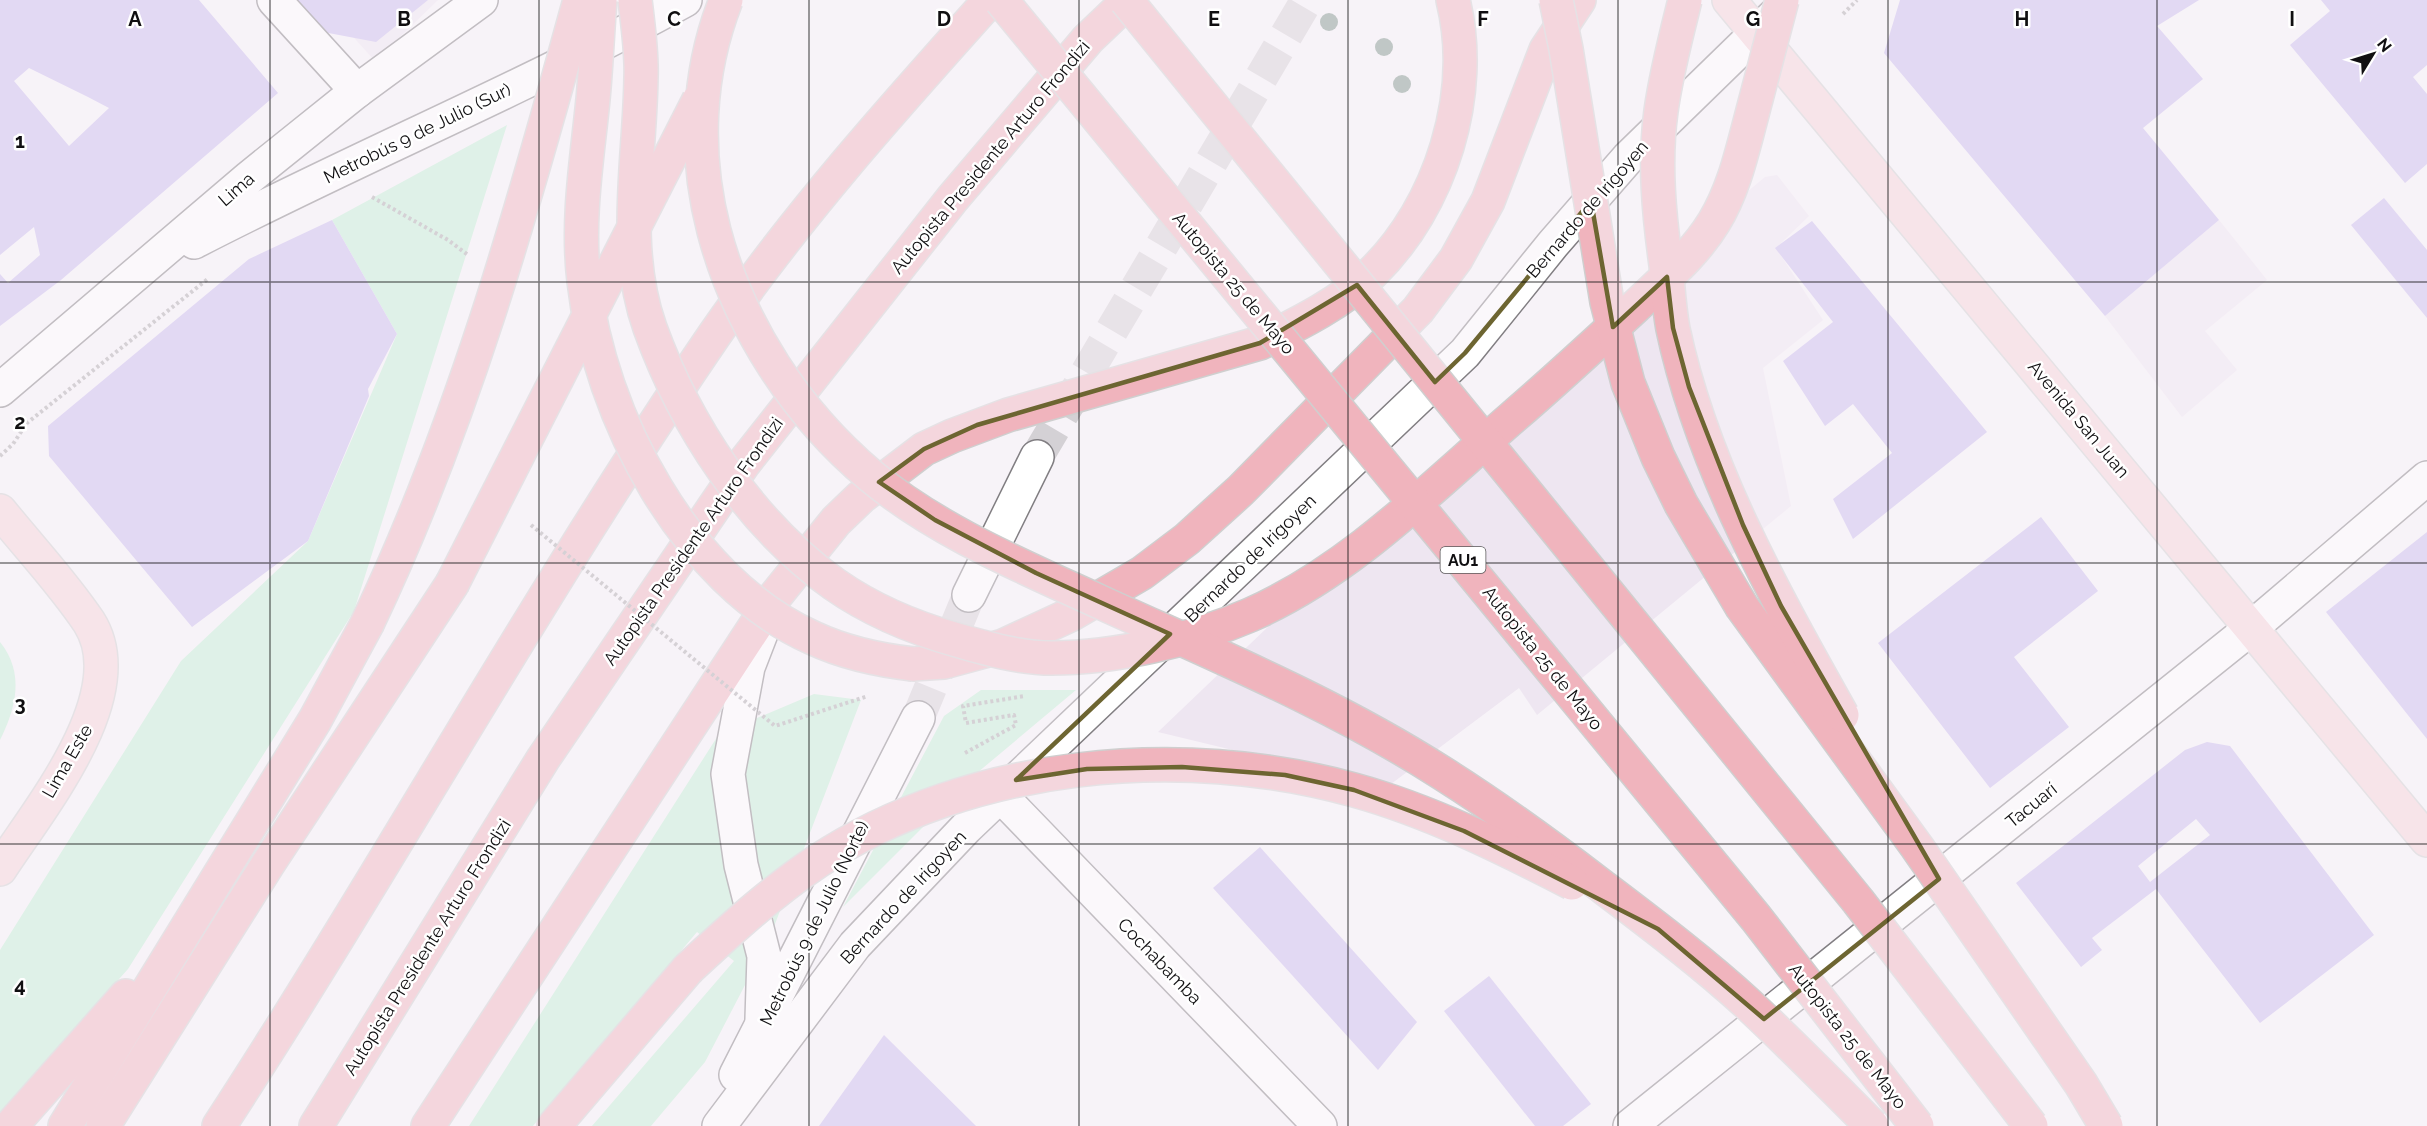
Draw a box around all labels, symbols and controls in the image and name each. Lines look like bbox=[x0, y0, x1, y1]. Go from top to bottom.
text: A bbox=[128, 7, 142, 31]
text: B bbox=[397, 7, 411, 31]
text: C bbox=[667, 7, 681, 31]
text: D bbox=[937, 7, 951, 31]
text: E bbox=[1208, 7, 1220, 31]
text: F bbox=[1477, 7, 1489, 31]
text: G bbox=[1746, 7, 1760, 31]
text: H bbox=[2015, 7, 2029, 31]
text: I bbox=[2289, 7, 2295, 31]
north arrow bbox=[2343, 24, 2403, 84]
text: N bbox=[2373, 34, 2396, 56]
street label: Autopista Presidente Arturo Frondizi bbox=[886, 36, 1094, 278]
street label: Metrobús 9 de Julio (Sur) bbox=[320, 78, 514, 188]
text: 1 bbox=[15, 129, 25, 153]
street label: Bernardo de Irigoyen bbox=[1522, 136, 1652, 282]
street label: Lima bbox=[214, 168, 258, 210]
street label: Autopista 25 de Mayo bbox=[1168, 208, 1300, 358]
street label: Avenida San Juan bbox=[2024, 356, 2134, 482]
text: 2 bbox=[14, 410, 26, 434]
street label: Autopista Presidente Arturo Frondizi bbox=[599, 413, 787, 669]
street label: Bernardo de Irigoyen bbox=[1180, 490, 1320, 626]
road number: AU1 bbox=[1440, 547, 1486, 573]
street label: Autopista 25 de Mayo bbox=[1479, 582, 1608, 734]
text: 3 bbox=[14, 692, 26, 716]
street label: Lima Este bbox=[38, 720, 97, 802]
street label: Tacuarí bbox=[2001, 778, 2061, 832]
street label: Autopista Presidente Arturo Frondizi bbox=[339, 815, 515, 1079]
street label: Metrobús 9 de Julio (Norte) bbox=[755, 817, 873, 1029]
street label: Bernardo de Irigoyen bbox=[836, 826, 970, 968]
street label: Cochabamba bbox=[1114, 914, 1206, 1008]
street label: Autopista 25 de Mayo bbox=[1785, 959, 1912, 1113]
text: 4 bbox=[14, 973, 26, 997]

